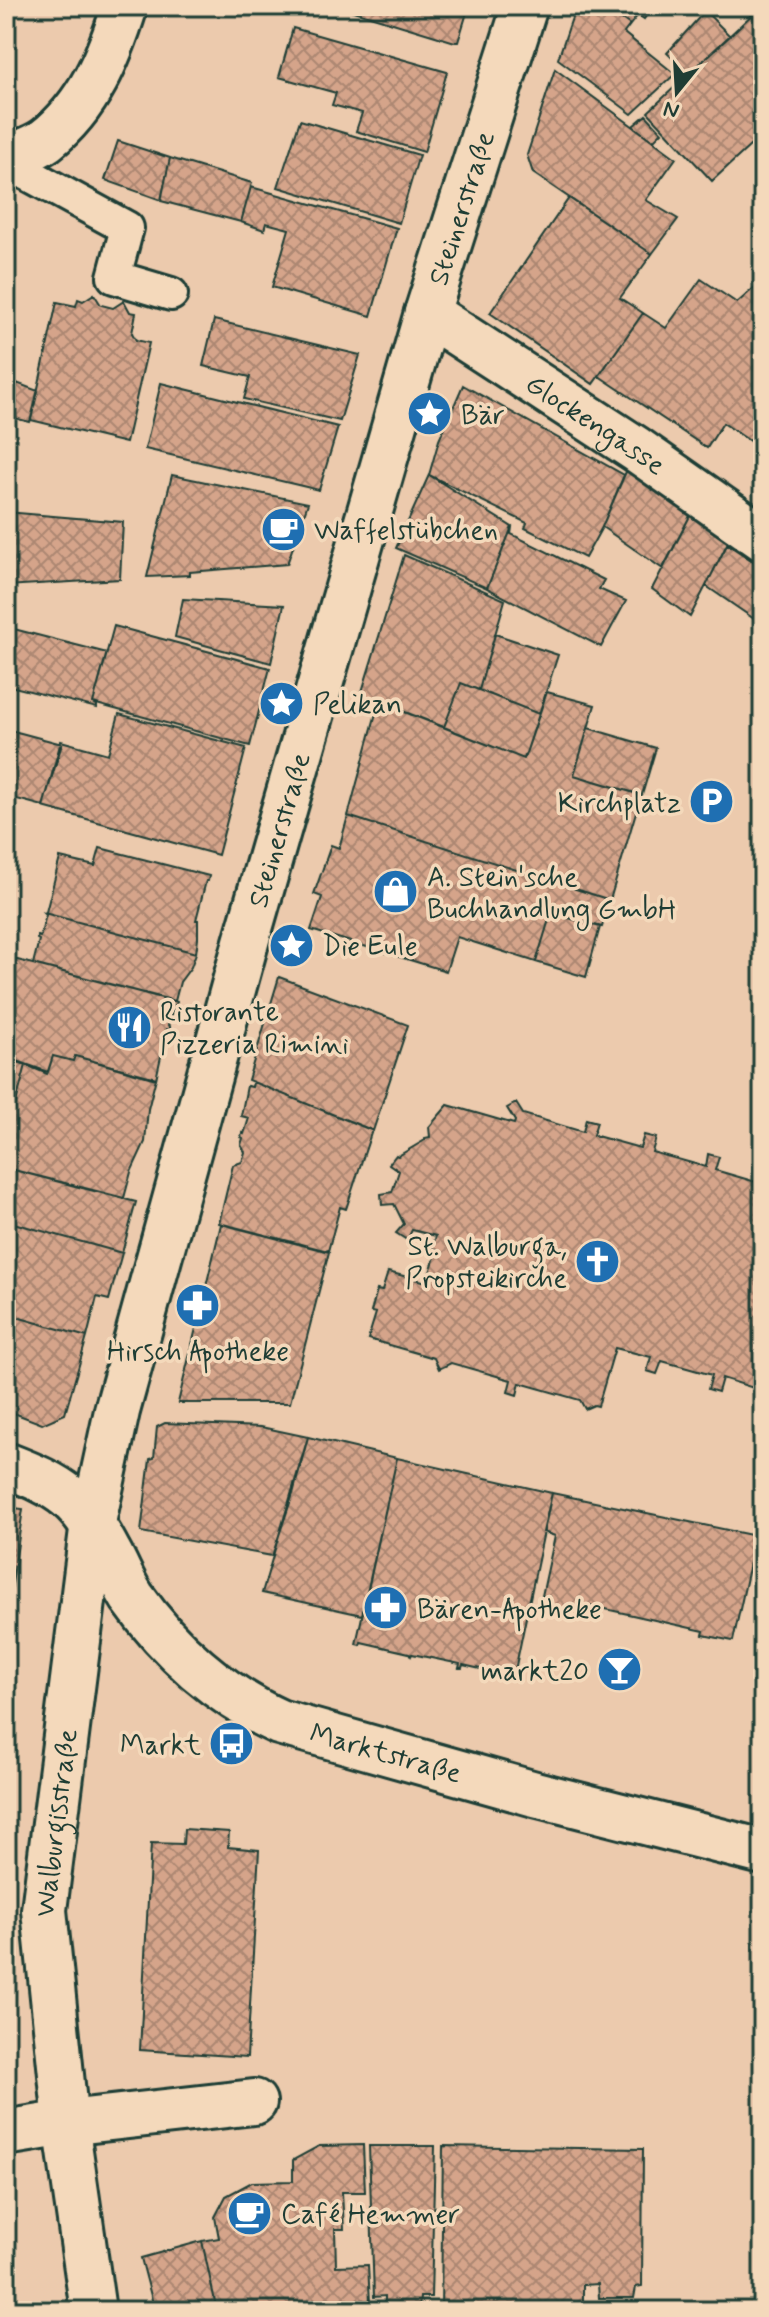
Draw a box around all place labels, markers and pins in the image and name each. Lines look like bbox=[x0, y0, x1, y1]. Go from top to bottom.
place icon: Bär bbox=[406, 390, 454, 438]
place label: Bär bbox=[461, 398, 505, 435]
cafe icon: Waffelstübchen bbox=[259, 505, 307, 553]
place label: Waffelstübchen bbox=[314, 513, 498, 550]
place icon: Pelikan bbox=[258, 679, 306, 727]
place label: Pelikan bbox=[313, 687, 402, 724]
parking icon: Kirchplatz bbox=[688, 778, 736, 826]
place label: Kirchplatz bbox=[558, 786, 681, 823]
place label: A. Stein'sche Buchhandlung GmbH bbox=[427, 860, 676, 931]
shop icon: A. Stein'sche Buchhandlung GmbH bbox=[372, 868, 420, 916]
place icon: Die Eule bbox=[267, 921, 315, 969]
place label: Die Eule bbox=[322, 929, 418, 966]
place label: Ristorante Pizzeria Rimini bbox=[160, 995, 348, 1064]
restaurant icon: Ristorante Pizzeria Rimini bbox=[105, 1003, 153, 1051]
place label: St. Walburga, Propsteikirche bbox=[405, 1229, 567, 1298]
church icon: St. Walburga, Propsteikirche bbox=[574, 1237, 622, 1285]
pharmacy icon: Hirsch Apotheke bbox=[174, 1281, 222, 1329]
place label: Hirsch Apotheke bbox=[107, 1334, 289, 1374]
pharmacy icon: Bären-Apotheke bbox=[362, 1584, 410, 1632]
place label: Bären-Apotheke bbox=[417, 1592, 602, 1632]
bar icon: markt20 bbox=[596, 1646, 644, 1694]
place label: markt20 bbox=[481, 1654, 589, 1691]
bus stop icon: Markt bbox=[208, 1720, 256, 1768]
place label: Markt bbox=[120, 1728, 202, 1765]
cafe icon: Café Hemmer bbox=[226, 2189, 274, 2237]
place label: Café Hemmer bbox=[281, 2197, 460, 2234]

